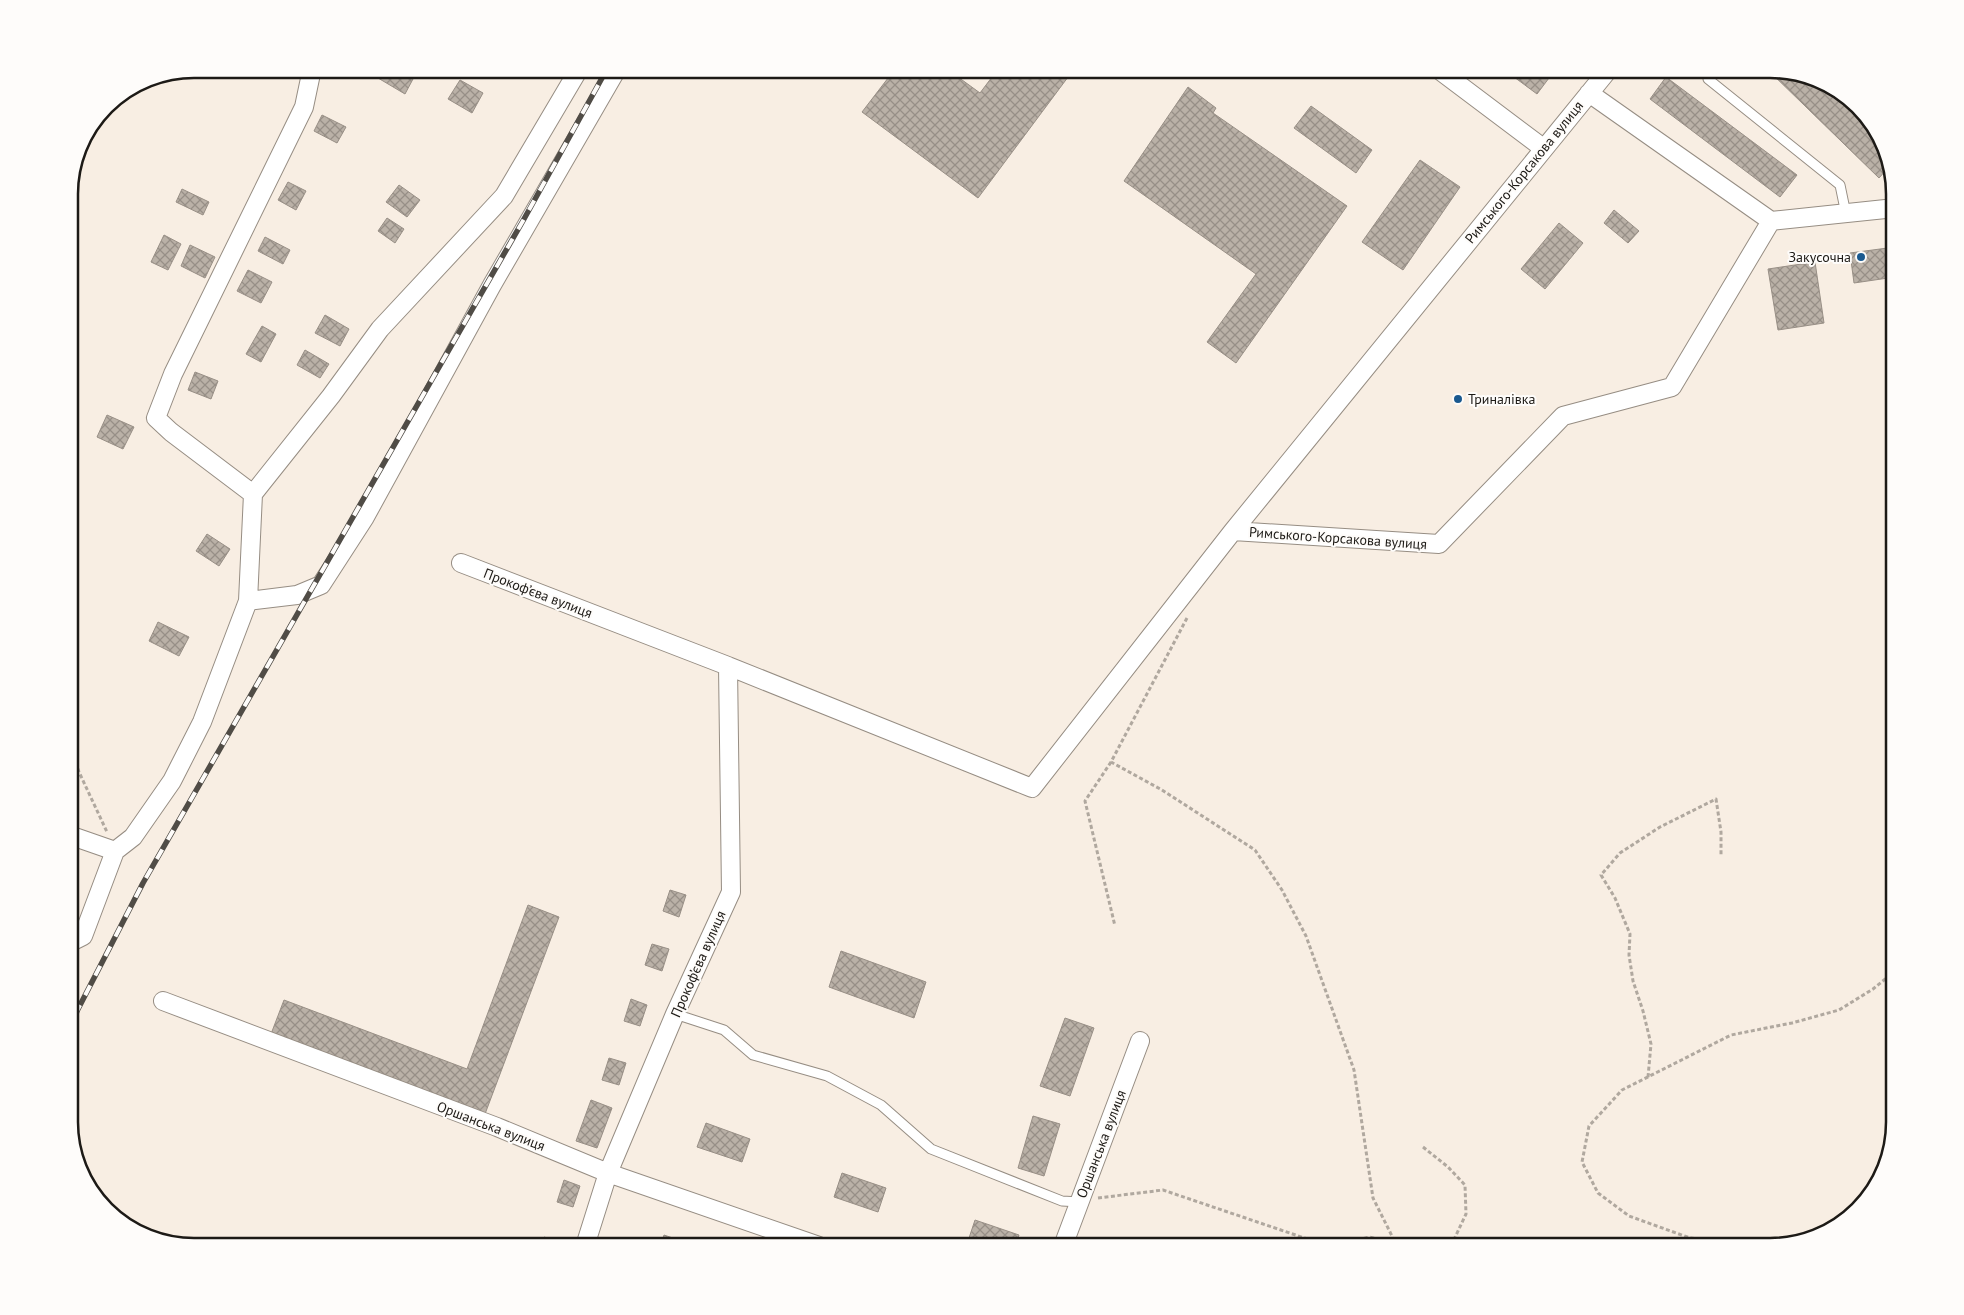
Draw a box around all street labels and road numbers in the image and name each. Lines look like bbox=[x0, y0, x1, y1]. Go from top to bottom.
street label: Римського-Корсакова вулиця bbox=[1461, 97, 1587, 247]
street label: Римського-Корсакова вулиця bbox=[1248, 523, 1428, 553]
street label: Прокоф’єва вулиця bbox=[481, 564, 595, 622]
street label: Прокоф’єва вулиця bbox=[666, 908, 730, 1020]
street label: Оршанська вулиця bbox=[1072, 1087, 1130, 1201]
street label: Оршанська вулиця bbox=[434, 1097, 548, 1155]

